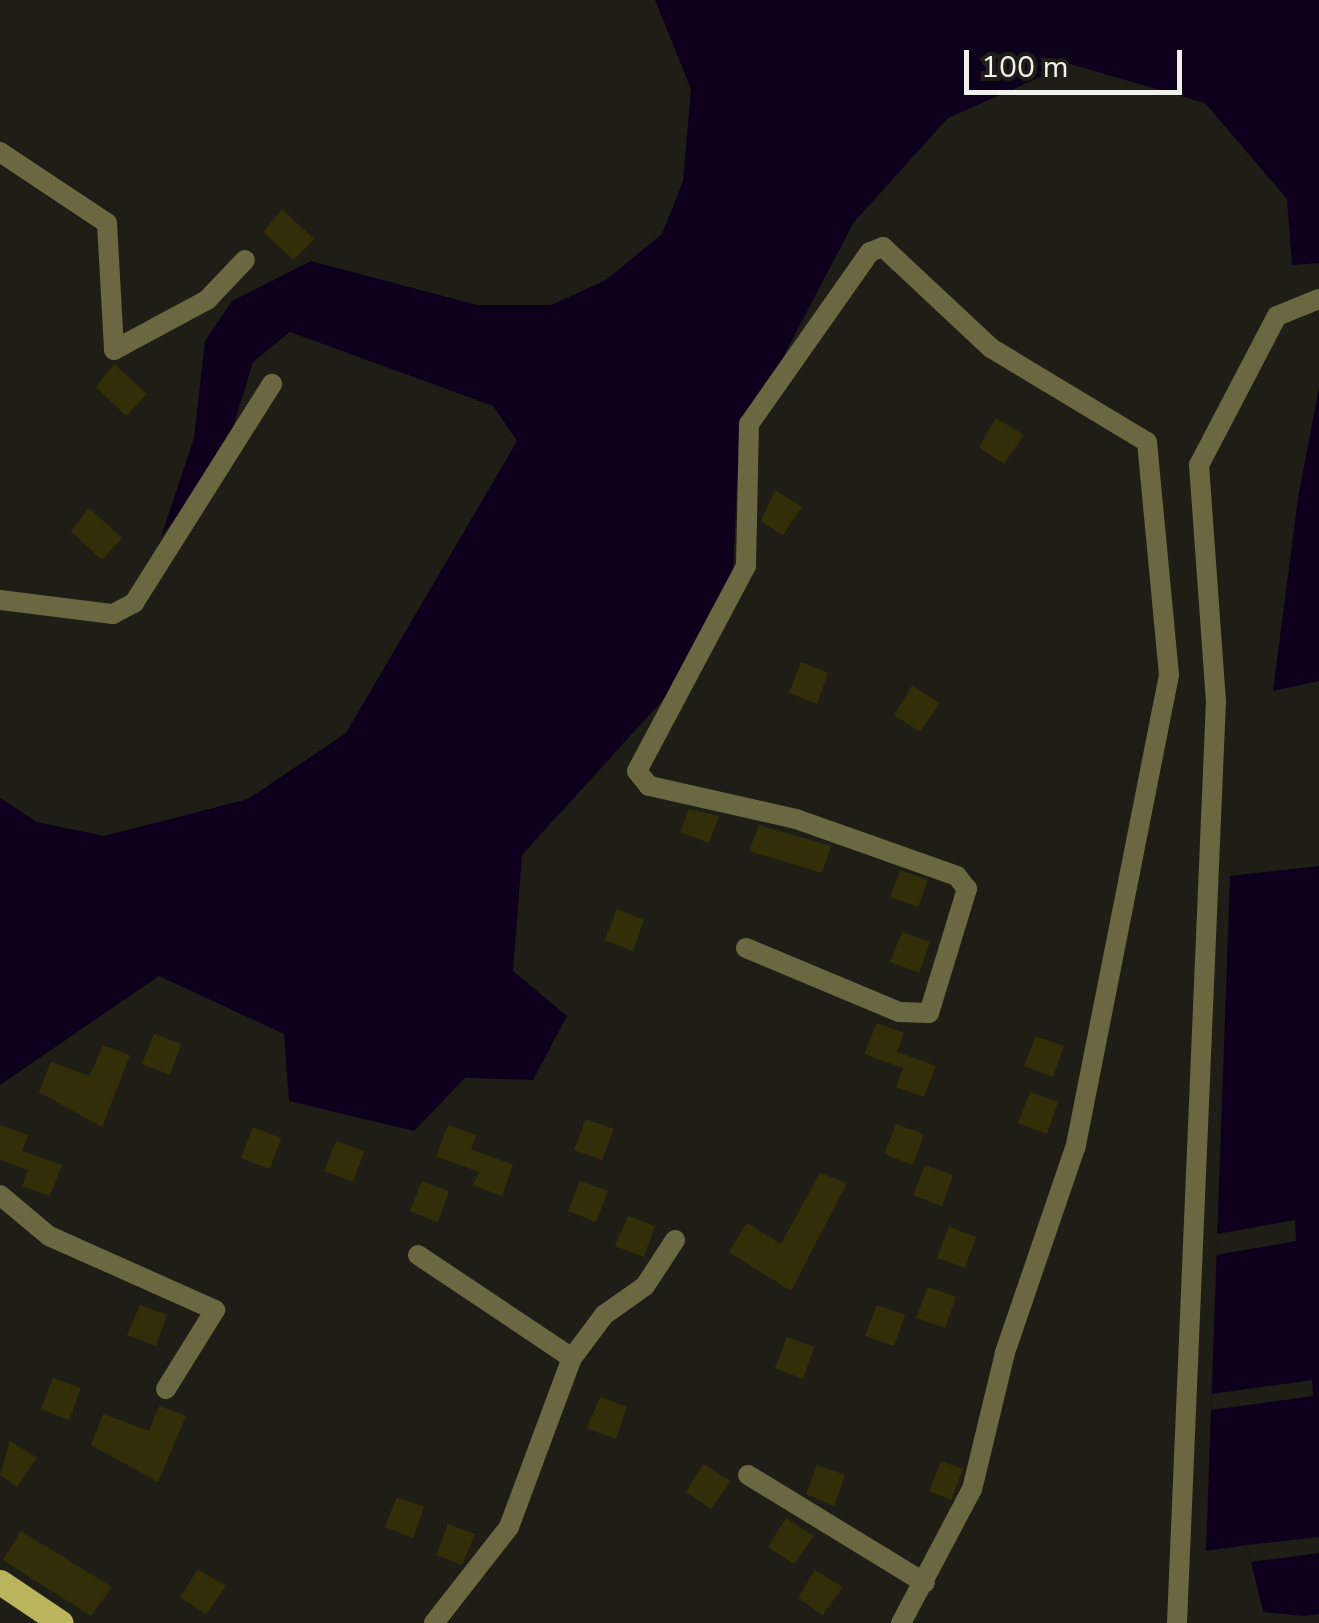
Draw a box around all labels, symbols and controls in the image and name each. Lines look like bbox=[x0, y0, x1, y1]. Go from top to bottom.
scale bar bbox=[969, 30, 1186, 92]
text: 100 m bbox=[981, 47, 1068, 88]

